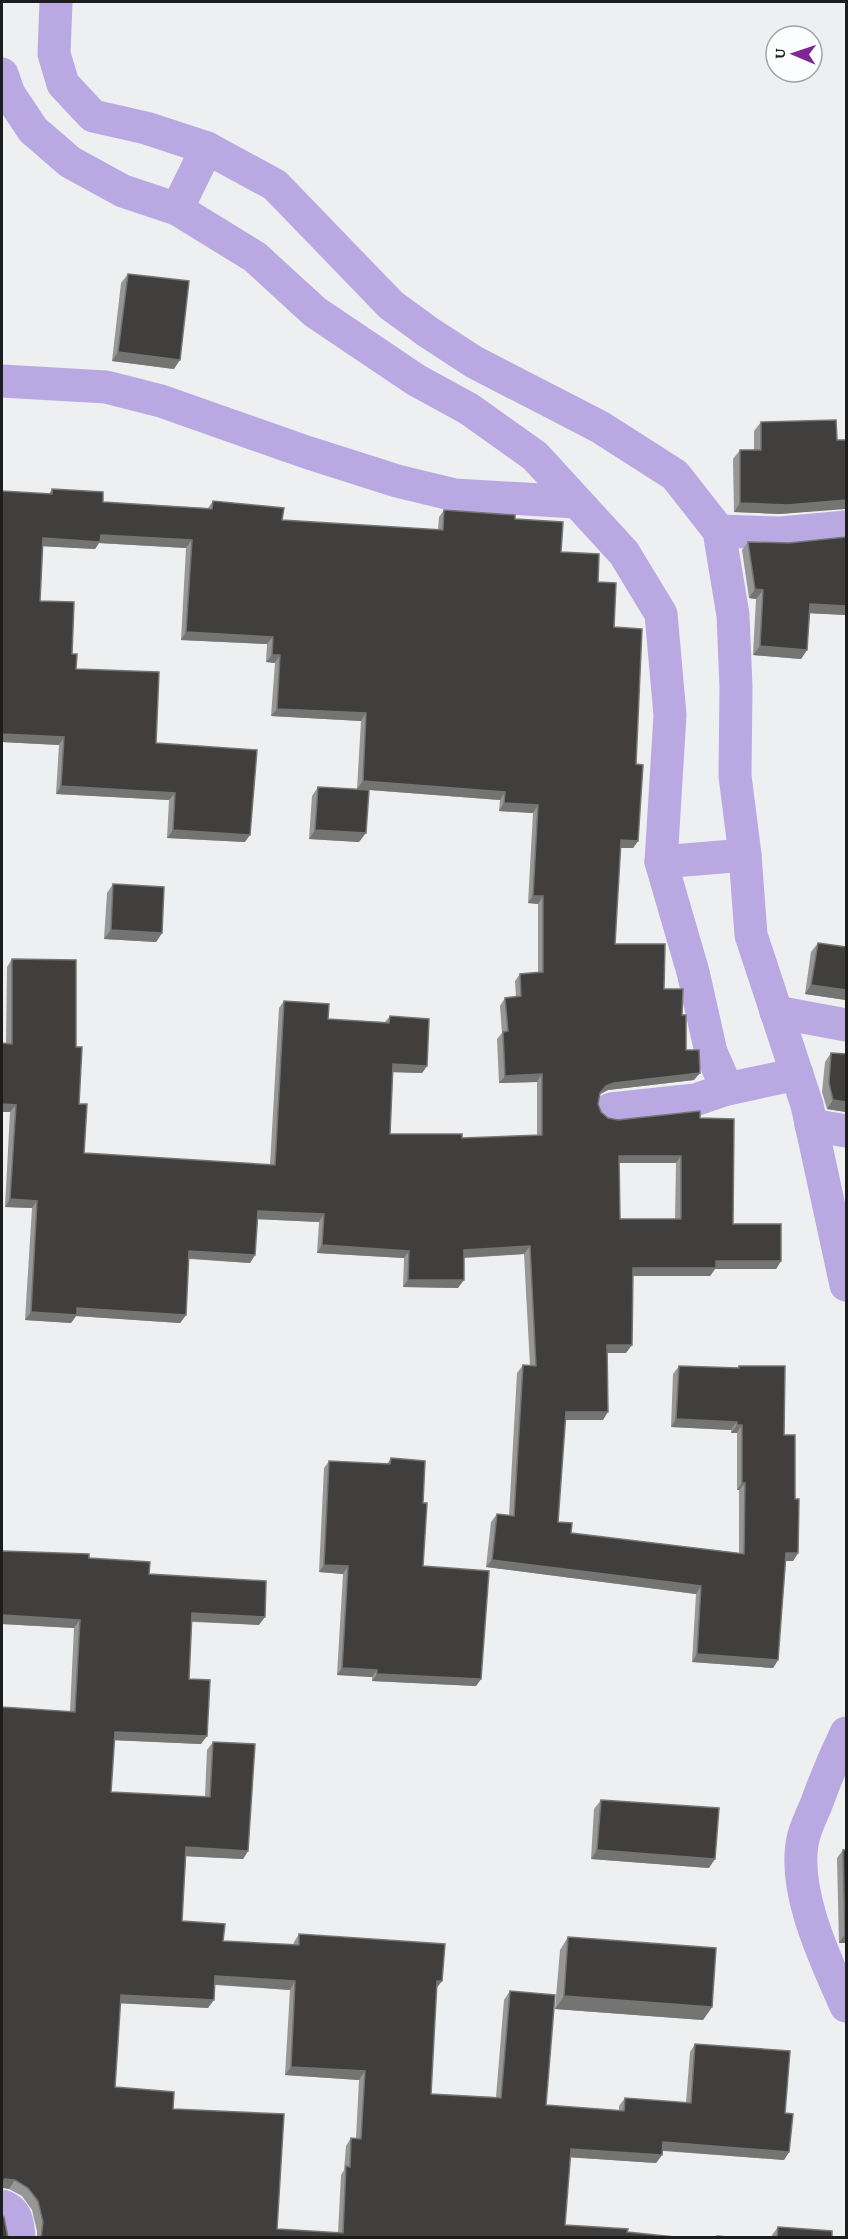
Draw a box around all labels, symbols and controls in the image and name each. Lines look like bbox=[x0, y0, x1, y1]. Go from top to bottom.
north arrow bbox=[764, 24, 824, 84]
text: U bbox=[771, 48, 788, 59]

